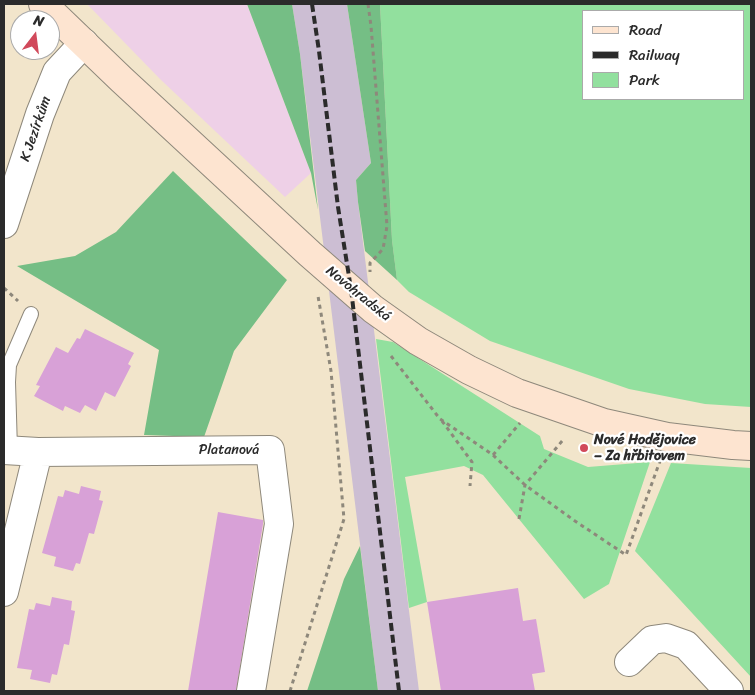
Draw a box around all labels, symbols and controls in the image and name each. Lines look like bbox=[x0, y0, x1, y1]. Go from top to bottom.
text: N bbox=[31, 8, 47, 34]
north arrow bbox=[10, 10, 60, 60]
legend bbox=[582, 10, 745, 100]
text: Road bbox=[629, 17, 661, 43]
text: Railway bbox=[629, 42, 680, 68]
text: Park bbox=[629, 67, 660, 93]
street label: K Jezírkům bbox=[17, 94, 55, 164]
street label: Novohradská bbox=[322, 263, 394, 325]
place label: Nové Hodějovice – Za hřbitovem bbox=[594, 432, 696, 464]
street label: Platanová bbox=[199, 442, 259, 458]
marker: Nové Hodějovice – Za hřbitovem bbox=[578, 442, 590, 454]

